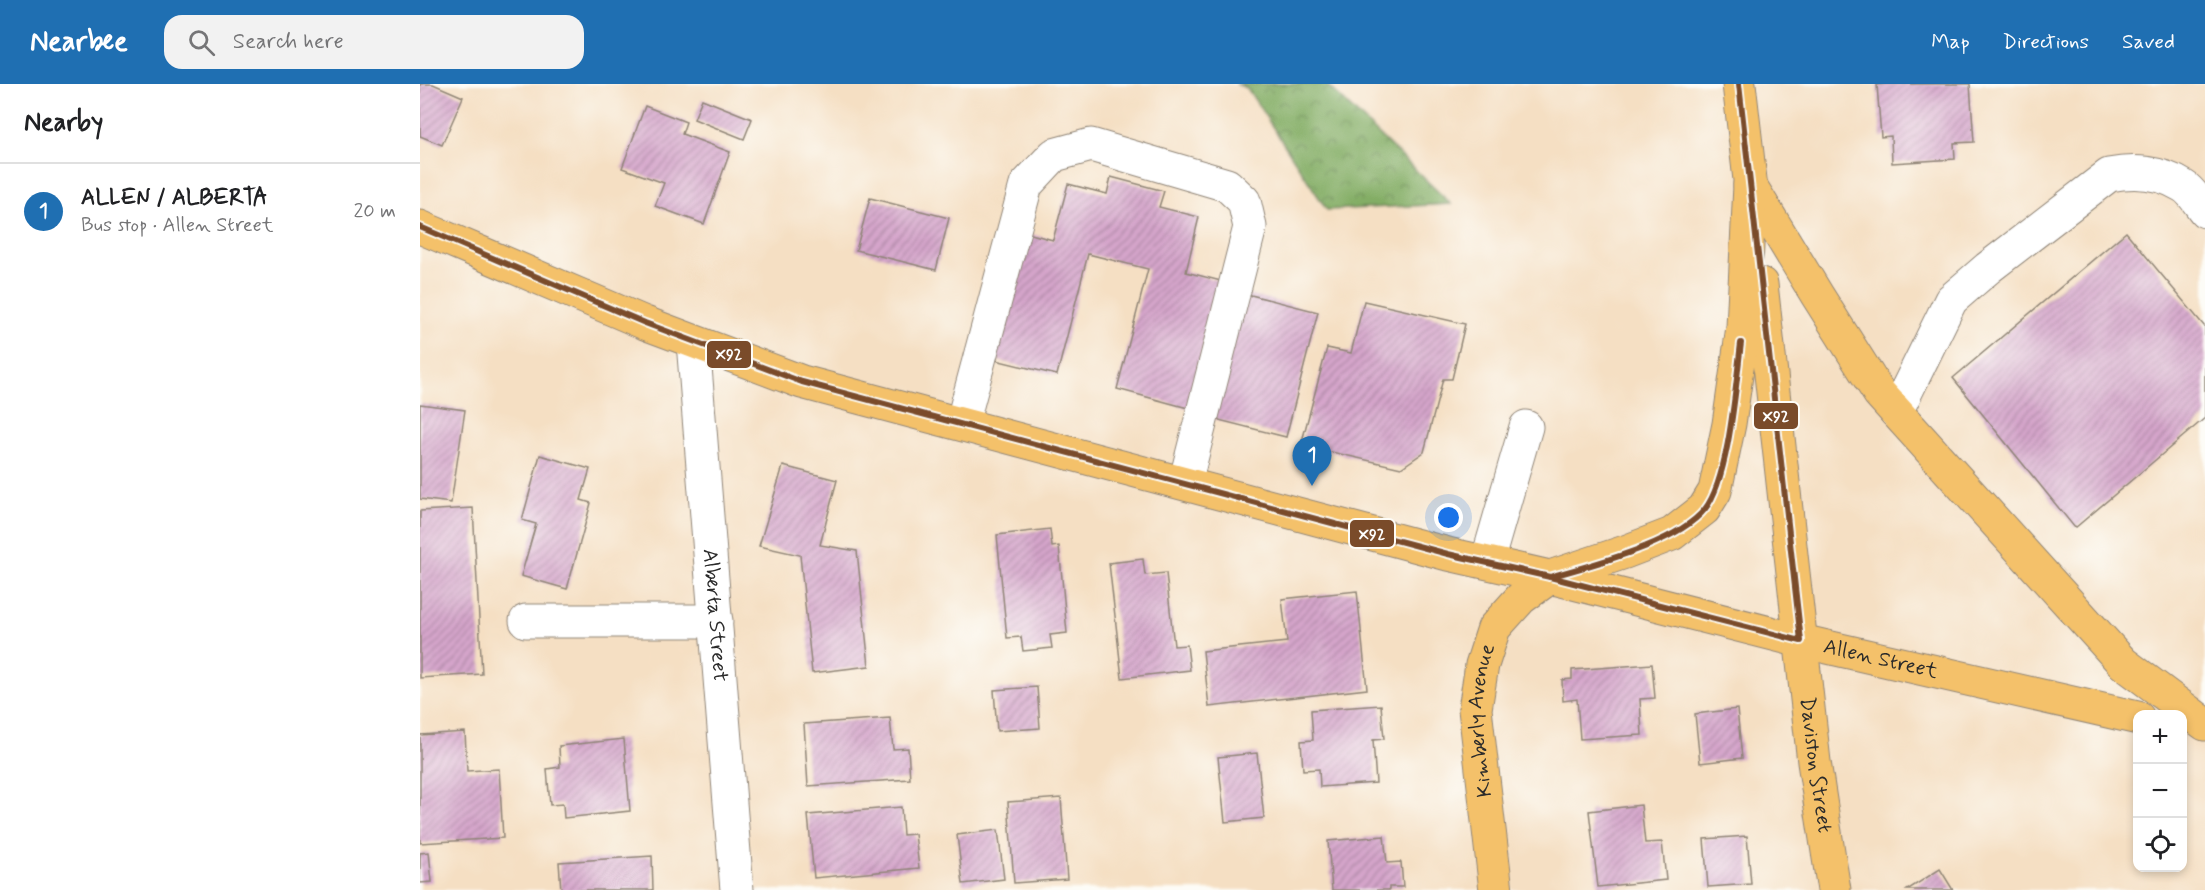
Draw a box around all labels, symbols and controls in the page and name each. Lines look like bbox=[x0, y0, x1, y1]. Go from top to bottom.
search box bbox=[164, 15, 584, 69]
text: Nearbee bbox=[30, 24, 128, 61]
icon: search bbox=[185, 26, 218, 59]
text: Search here bbox=[233, 28, 344, 56]
text: Map bbox=[1931, 28, 1970, 56]
text: Directions bbox=[2003, 28, 2089, 56]
text: Saved bbox=[2122, 28, 2175, 56]
text: Nearby bbox=[24, 106, 103, 140]
text: ALLEN / ALBERTA bbox=[81, 184, 268, 212]
text: 1 bbox=[39, 198, 48, 225]
text: 20 m bbox=[353, 198, 396, 225]
text: Bus stop · Allen Street bbox=[81, 212, 273, 239]
line badge: X92 bbox=[706, 340, 752, 369]
text: X92 bbox=[716, 345, 742, 366]
line badge: X92 bbox=[1753, 402, 1799, 430]
text: X92 bbox=[1763, 407, 1789, 428]
pin: 1 bbox=[1292, 436, 1332, 486]
your location bbox=[1434, 503, 1463, 532]
line badge: X92 bbox=[1349, 519, 1395, 548]
text: X92 bbox=[1359, 525, 1385, 546]
street label: Alberta Street bbox=[696, 548, 734, 683]
street label: Allen Street bbox=[1821, 633, 1941, 686]
street label: Kimberly Avenue bbox=[1461, 640, 1502, 799]
street label: Daviston Street bbox=[1793, 696, 1839, 835]
map controls bbox=[2133, 710, 2187, 872]
button: + bbox=[2133, 710, 2187, 764]
button: − bbox=[2133, 764, 2187, 818]
button: locate bbox=[2133, 818, 2187, 872]

